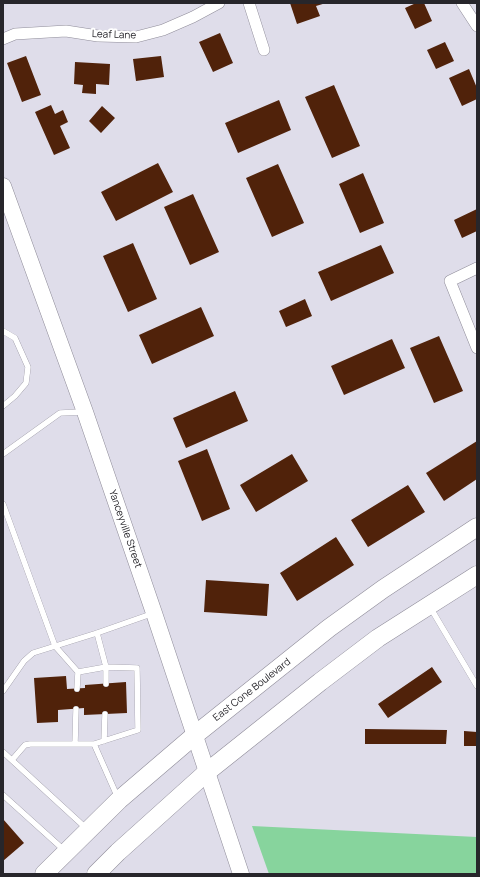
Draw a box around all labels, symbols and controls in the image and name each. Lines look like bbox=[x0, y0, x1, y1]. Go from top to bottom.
street label: Leaf Lane bbox=[92, 28, 136, 42]
street label: Yanceyville Street bbox=[106, 488, 144, 570]
street label: East Cone Boulevard bbox=[211, 656, 293, 724]

